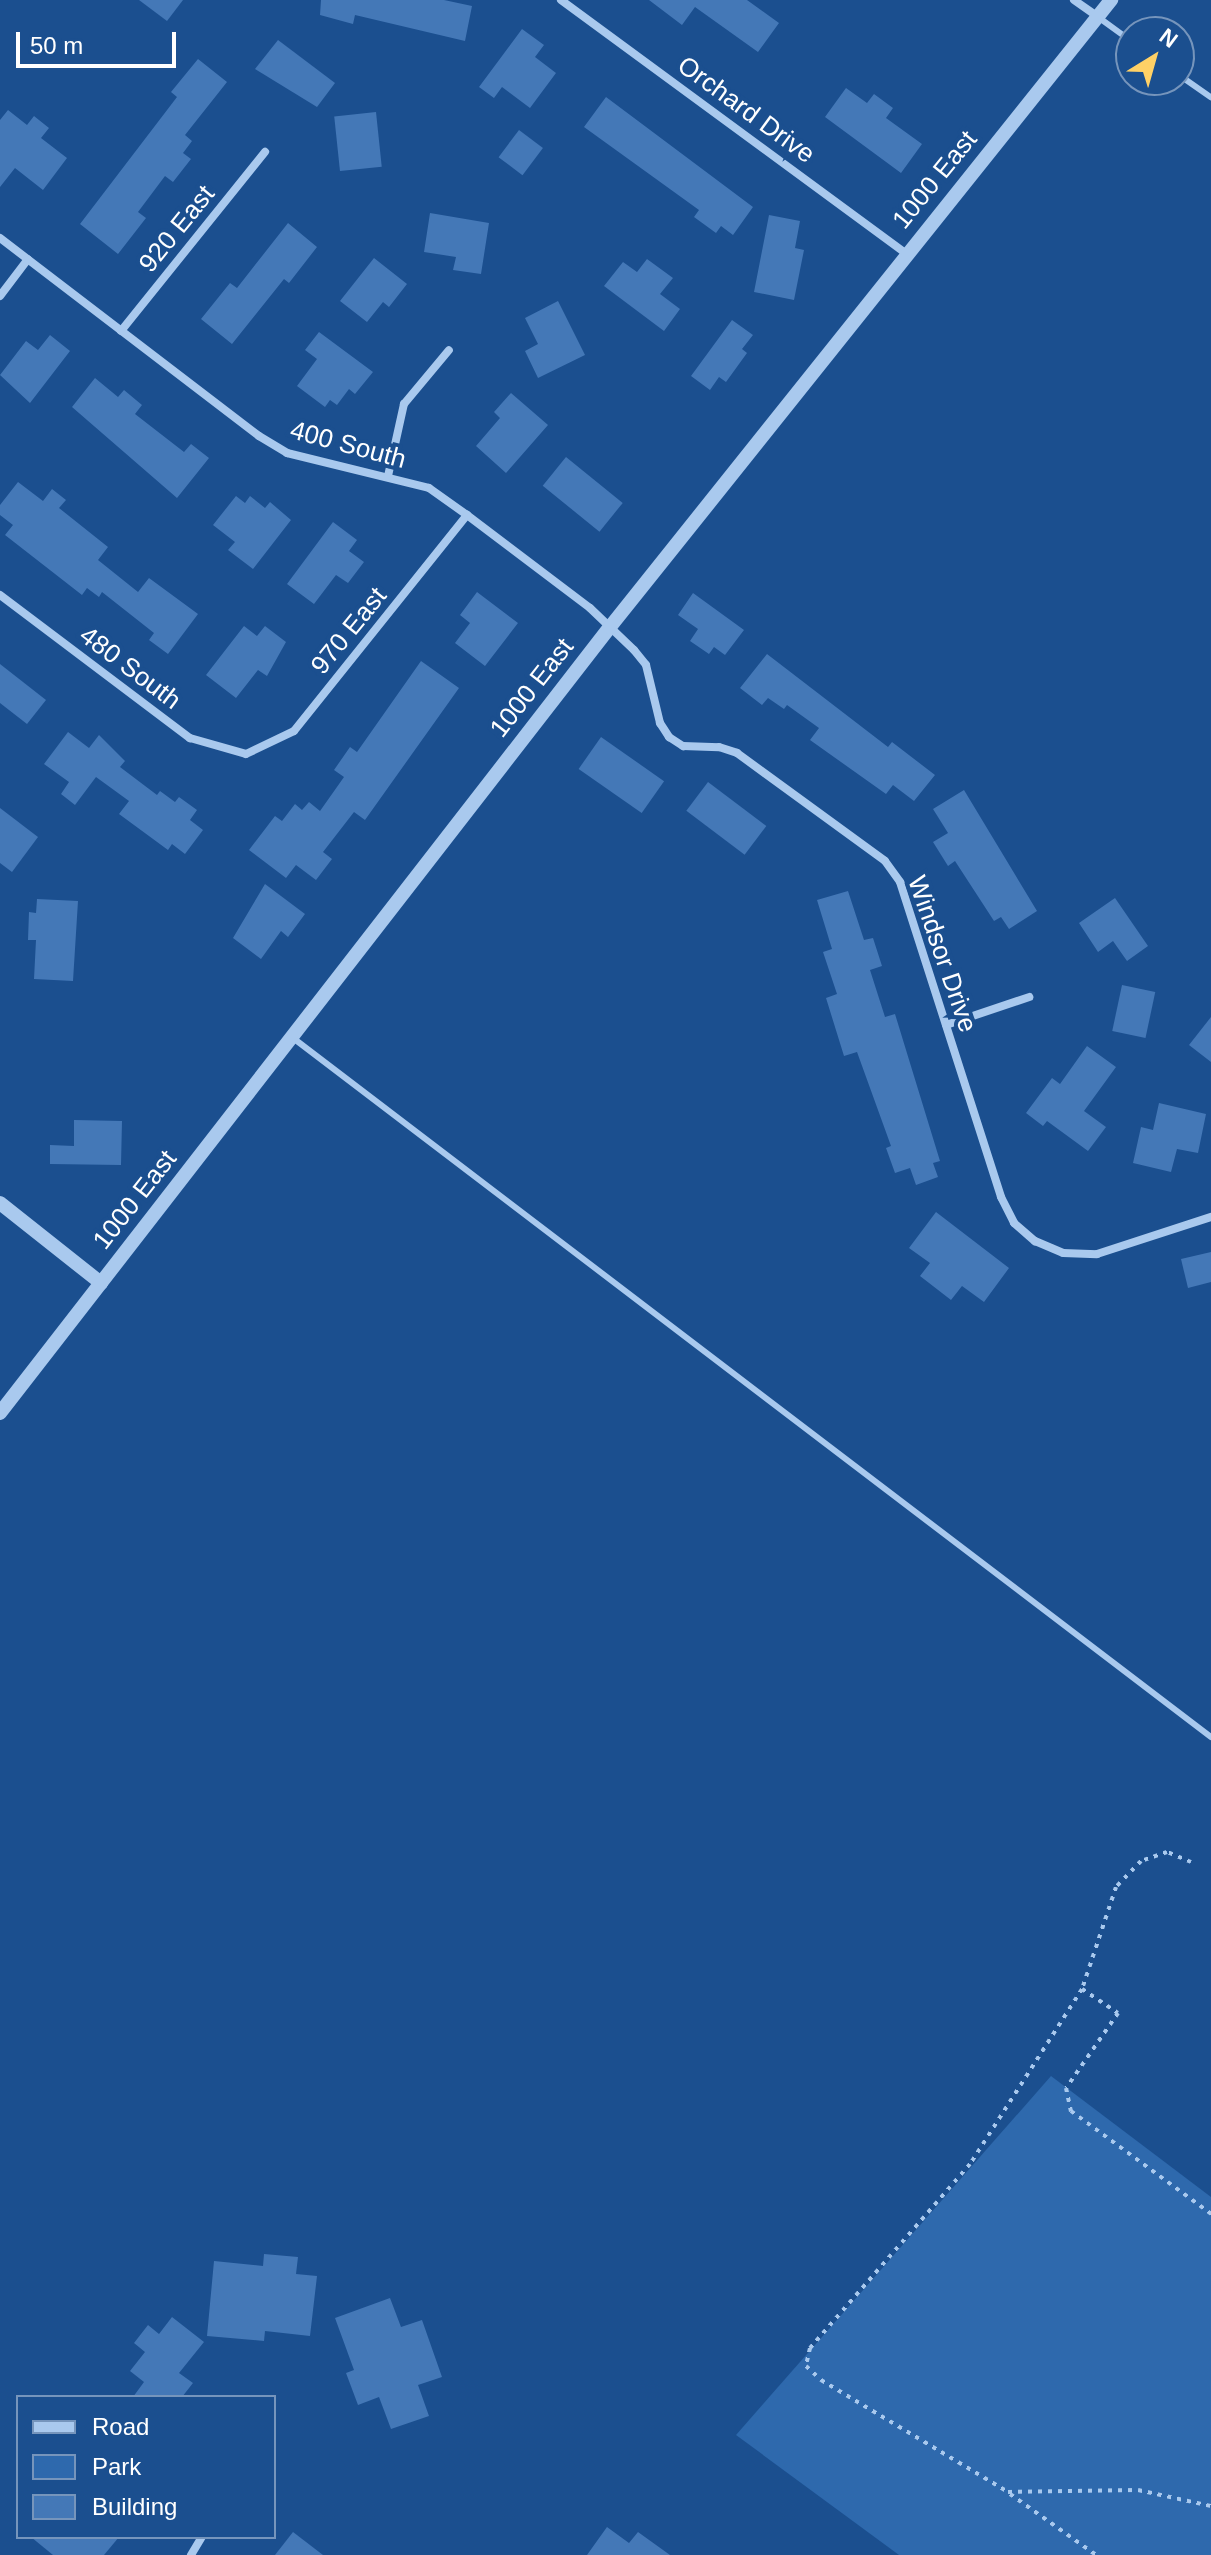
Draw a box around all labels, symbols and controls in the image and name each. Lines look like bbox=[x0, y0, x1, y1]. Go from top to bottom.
scale bar bbox=[20, 16, 180, 66]
north arrow bbox=[1115, 16, 1195, 96]
text: N bbox=[1155, 23, 1182, 53]
text: 50 m bbox=[30, 32, 83, 59]
street label: Orchard Drive bbox=[671, 50, 821, 170]
street label: 1000 East bbox=[886, 125, 984, 235]
street label: 920 East bbox=[133, 179, 221, 279]
street label: 400 South bbox=[287, 415, 409, 475]
street label: 970 East bbox=[305, 581, 393, 681]
street label: 480 South bbox=[73, 620, 187, 716]
street label: 1000 East bbox=[484, 632, 580, 744]
street label: Windsor Drive bbox=[901, 872, 983, 1036]
street label: 1000 East bbox=[87, 1144, 183, 1256]
legend bbox=[16, 2395, 276, 2539]
text: Road bbox=[92, 2413, 149, 2440]
text: Park bbox=[92, 2453, 141, 2480]
text: Building bbox=[92, 2493, 177, 2520]

